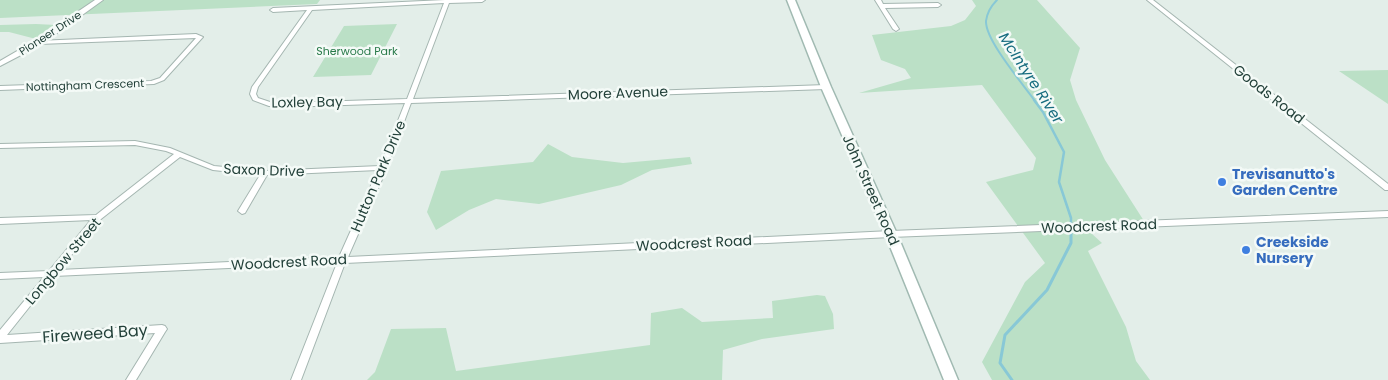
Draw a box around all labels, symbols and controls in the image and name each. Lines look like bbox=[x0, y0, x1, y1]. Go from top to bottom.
street label: Pioneer Drive bbox=[16, 7, 84, 59]
water label: McIntyre River bbox=[994, 28, 1069, 128]
park label: Sherwood Park bbox=[316, 43, 398, 59]
street label: Goods Road bbox=[1229, 60, 1309, 128]
street label: Nottingham Crescent bbox=[26, 75, 144, 95]
street label: Moore Avenue bbox=[568, 81, 669, 105]
street label: Loxley Bay bbox=[271, 91, 343, 113]
street label: Hutton Park Drive bbox=[345, 117, 411, 235]
street label: John Street Road bbox=[838, 131, 904, 249]
street label: Saxon Drive bbox=[223, 159, 305, 181]
place label: Trevisanutto's Garden Centre bbox=[1232, 164, 1338, 200]
marker: Trevisanutto's Garden Centre bbox=[1216, 176, 1228, 188]
street label: Longbow Street bbox=[21, 213, 105, 309]
street label: Woodcrest Road bbox=[1041, 214, 1157, 238]
street label: Woodcrest Road bbox=[636, 230, 752, 256]
place label: Creekside Nursery bbox=[1256, 232, 1329, 268]
marker: Creekside Nursery bbox=[1240, 244, 1252, 256]
street label: Woodcrest Road bbox=[231, 249, 347, 275]
street label: Fireweed Bay bbox=[42, 318, 148, 349]

